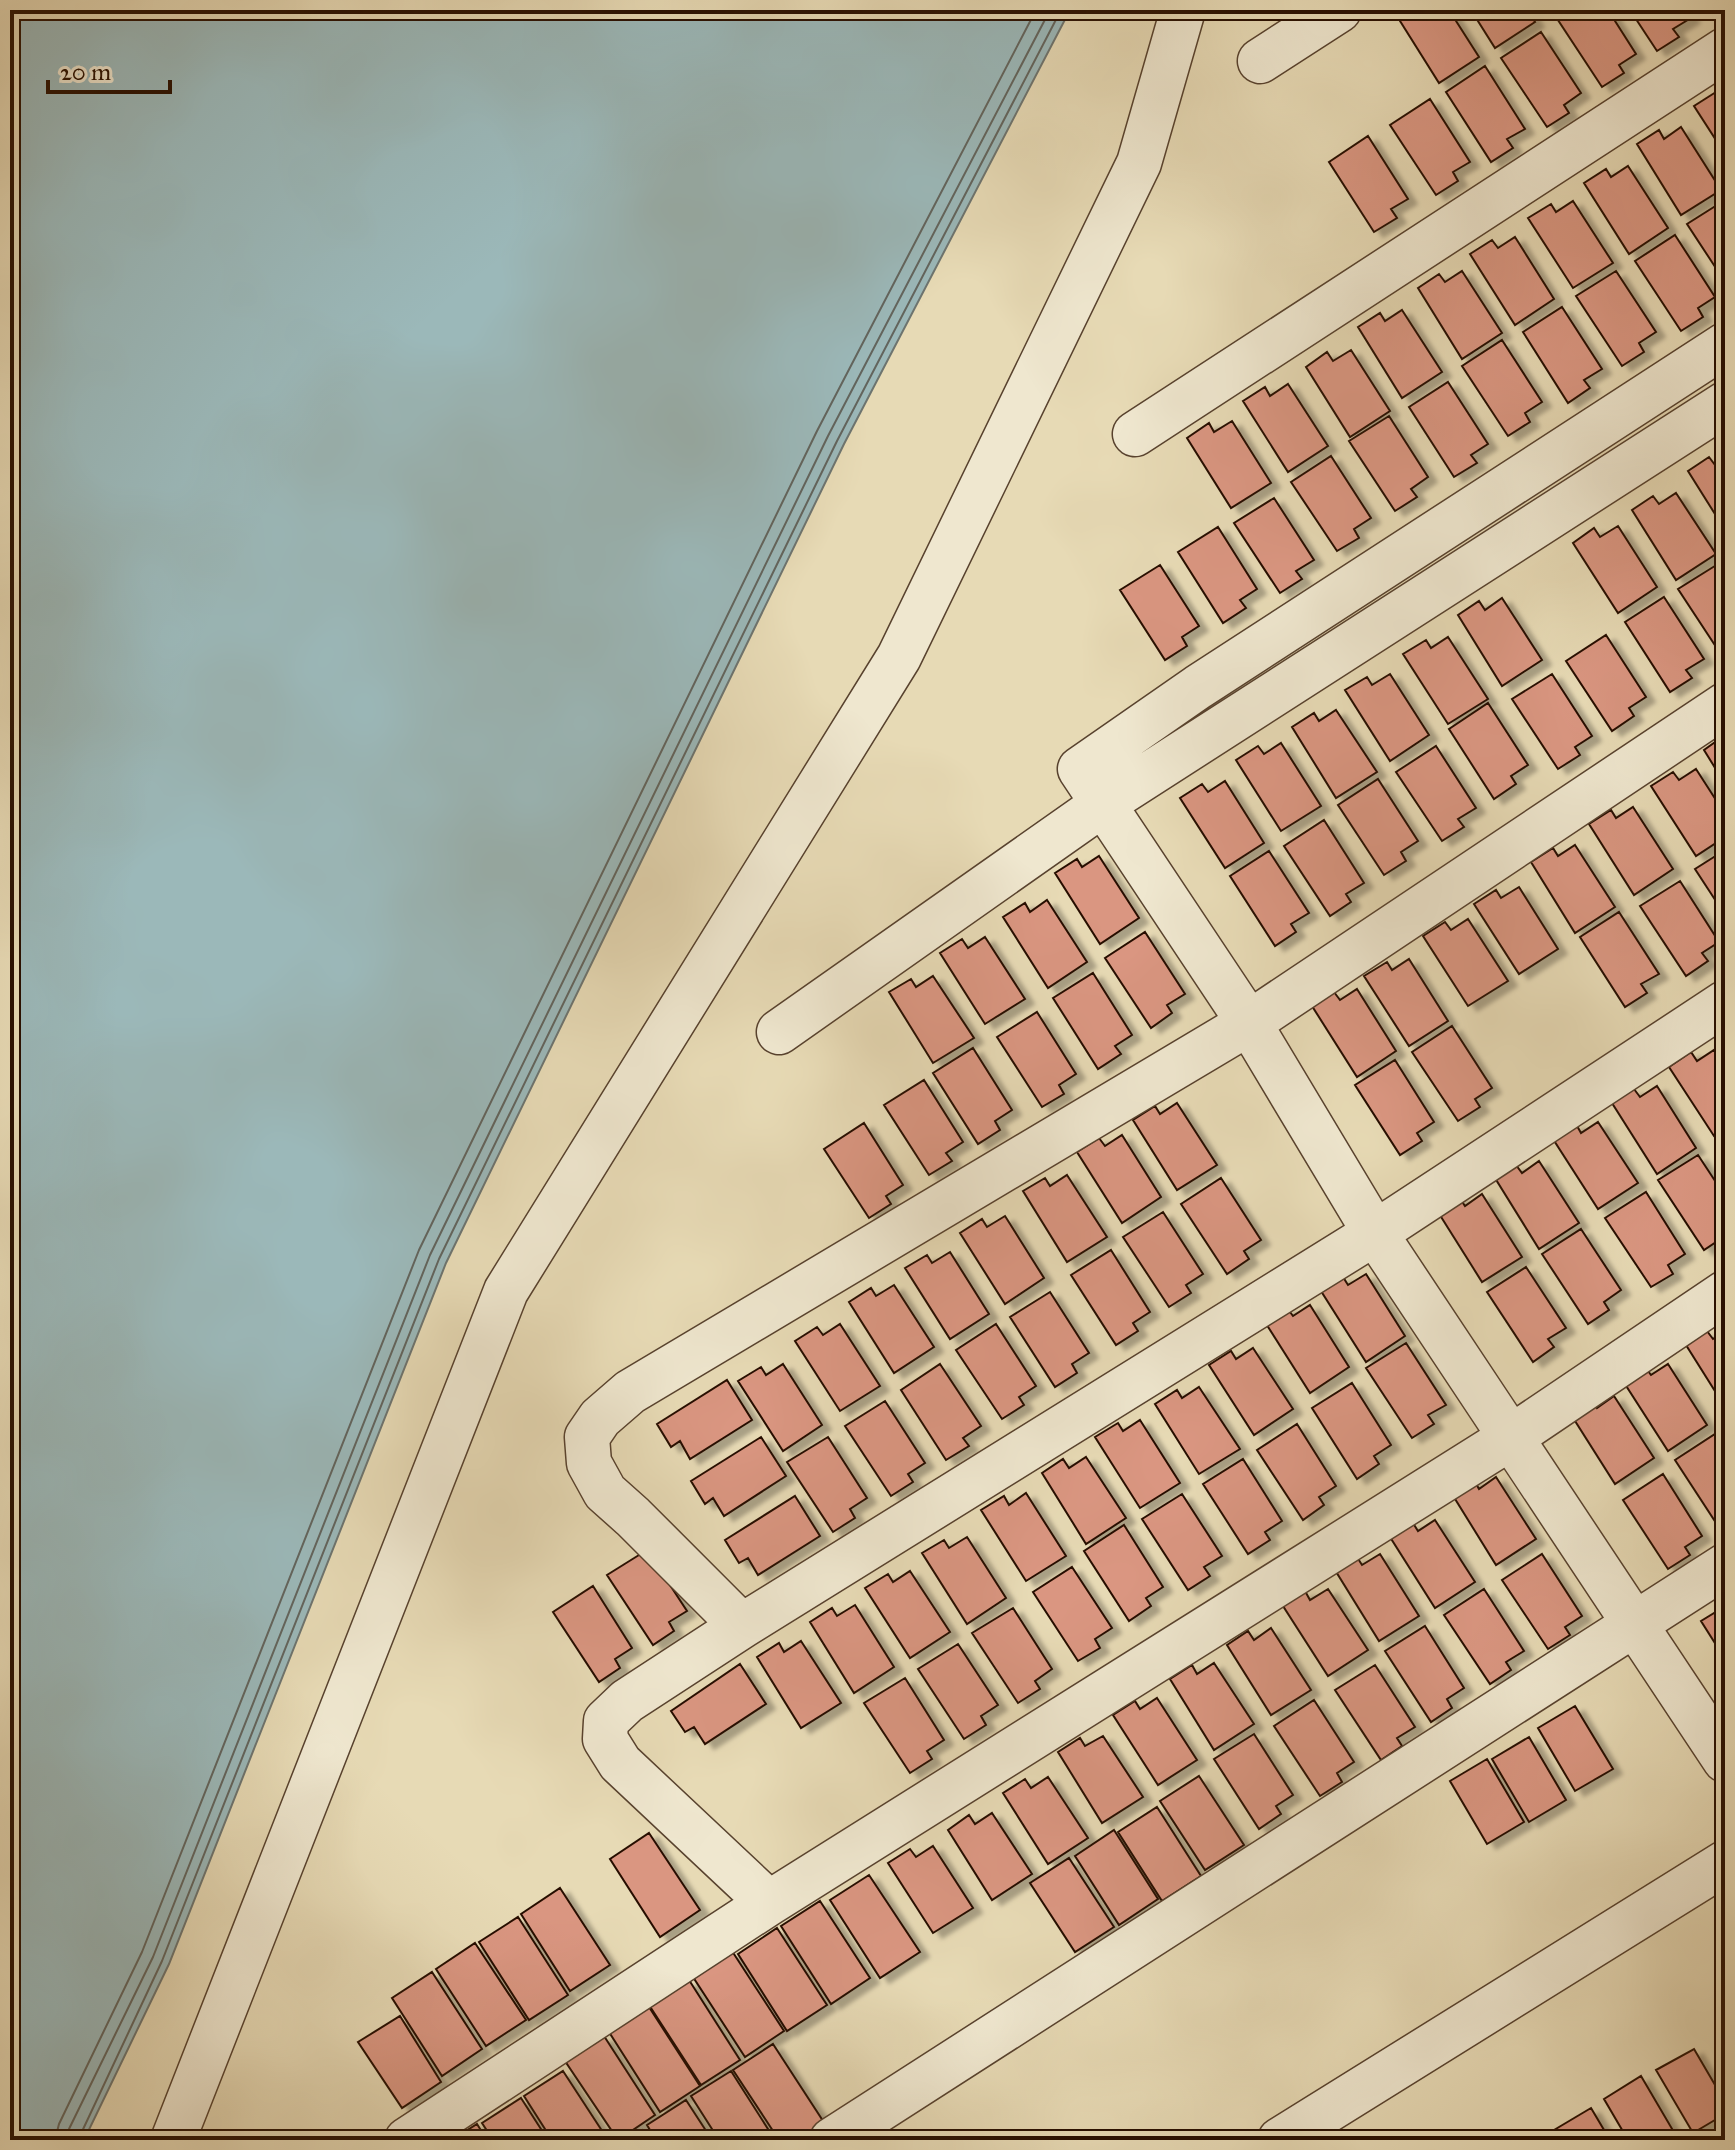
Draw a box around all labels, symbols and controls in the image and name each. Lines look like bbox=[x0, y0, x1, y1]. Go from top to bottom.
scale bar bbox=[48, 44, 170, 94]
text: 20 m bbox=[60, 57, 111, 87]

